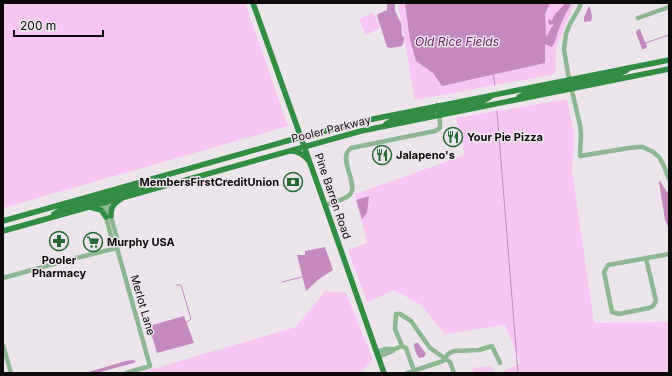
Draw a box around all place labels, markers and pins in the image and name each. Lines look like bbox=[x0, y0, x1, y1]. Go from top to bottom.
restaurant icon: Your Pie Pizza bbox=[442, 126, 464, 148]
place label: Your Pie Pizza bbox=[467, 130, 543, 144]
restaurant icon: Jalapeno's bbox=[371, 144, 393, 166]
place label: Jalapeno's bbox=[396, 148, 455, 162]
bank icon: MembersFirstCreditUnion bbox=[282, 171, 304, 193]
place label: MembersFirstCreditUnion bbox=[140, 175, 279, 189]
pharmacy icon: Pooler Pharmacy bbox=[48, 230, 70, 252]
supermarket icon: Murphy USA bbox=[82, 231, 104, 253]
place label: Murphy USA bbox=[107, 235, 175, 249]
place label: Pooler Pharmacy bbox=[32, 253, 86, 280]

